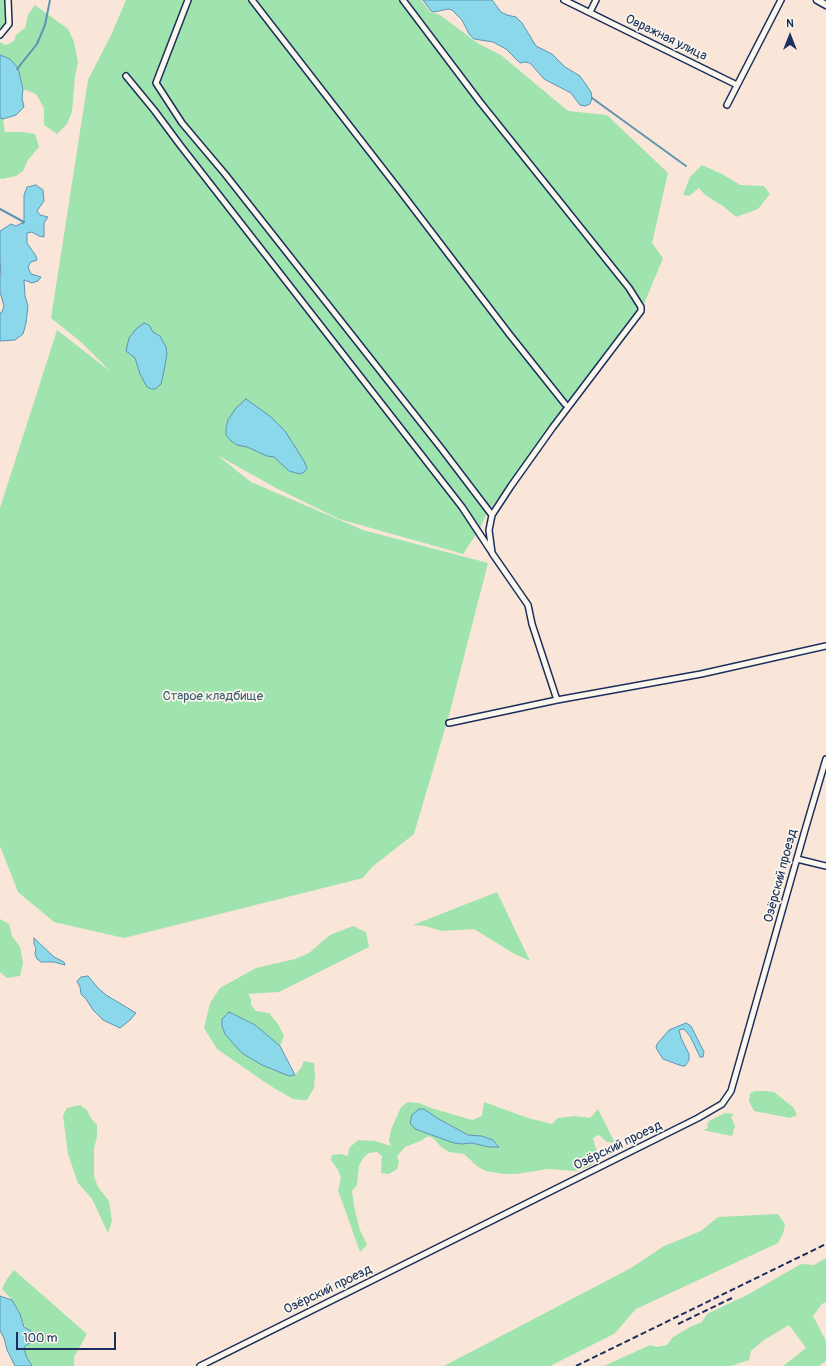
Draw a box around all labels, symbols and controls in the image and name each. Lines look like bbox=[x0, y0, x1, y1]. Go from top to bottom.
street label: Овражная улица bbox=[623, 11, 709, 65]
north arrow bbox=[770, 16, 810, 56]
text: N bbox=[786, 17, 794, 30]
park label: Старое кладбище bbox=[163, 689, 263, 705]
street label: Озёрский проезд bbox=[761, 828, 801, 924]
street label: Озёрский проезд bbox=[571, 1118, 665, 1174]
street label: Озёрский проезд bbox=[281, 1262, 375, 1318]
scale bar bbox=[18, 1324, 118, 1350]
text: 100 m bbox=[23, 1331, 57, 1346]

